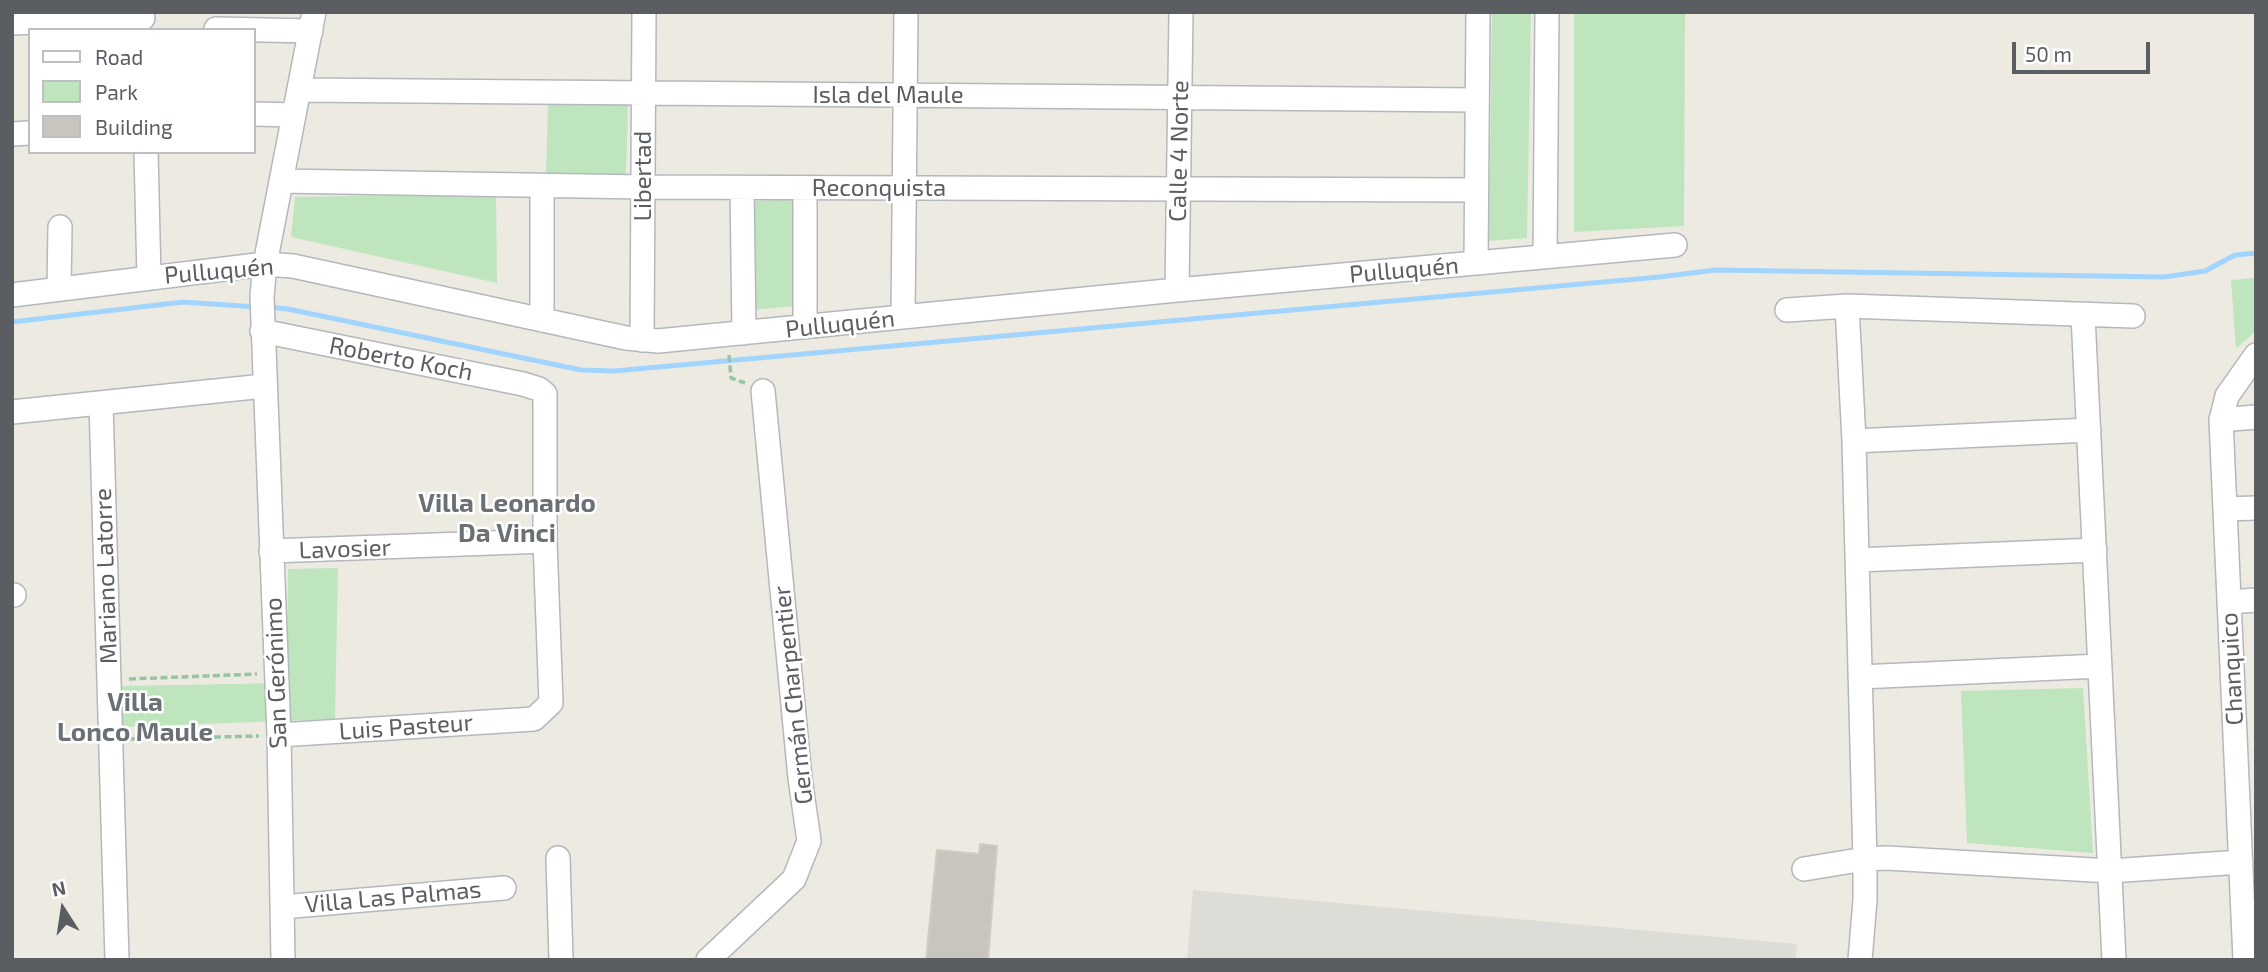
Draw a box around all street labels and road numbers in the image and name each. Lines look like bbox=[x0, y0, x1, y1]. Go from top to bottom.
street label: Calle 4 Norte bbox=[1163, 80, 1195, 222]
street label: Isla del Maule bbox=[812, 81, 964, 109]
street label: Libertad bbox=[629, 131, 657, 221]
street label: Reconquista bbox=[812, 174, 946, 202]
street label: Pulluquén bbox=[1348, 251, 1460, 289]
street label: Pulluquén bbox=[163, 252, 275, 290]
street label: Pulluquén bbox=[784, 304, 896, 344]
street label: Roberto Koch bbox=[327, 331, 475, 387]
street label: Mariano Latorre bbox=[89, 488, 123, 664]
street label: Lavosier bbox=[298, 533, 392, 565]
street label: Germán Charpentier bbox=[767, 584, 819, 806]
street label: San Gerónimo bbox=[259, 597, 293, 749]
street label: Chanquico bbox=[2215, 612, 2249, 726]
street label: Luis Pasteur bbox=[338, 708, 474, 746]
street label: Villa Las Palmas bbox=[303, 875, 483, 919]

